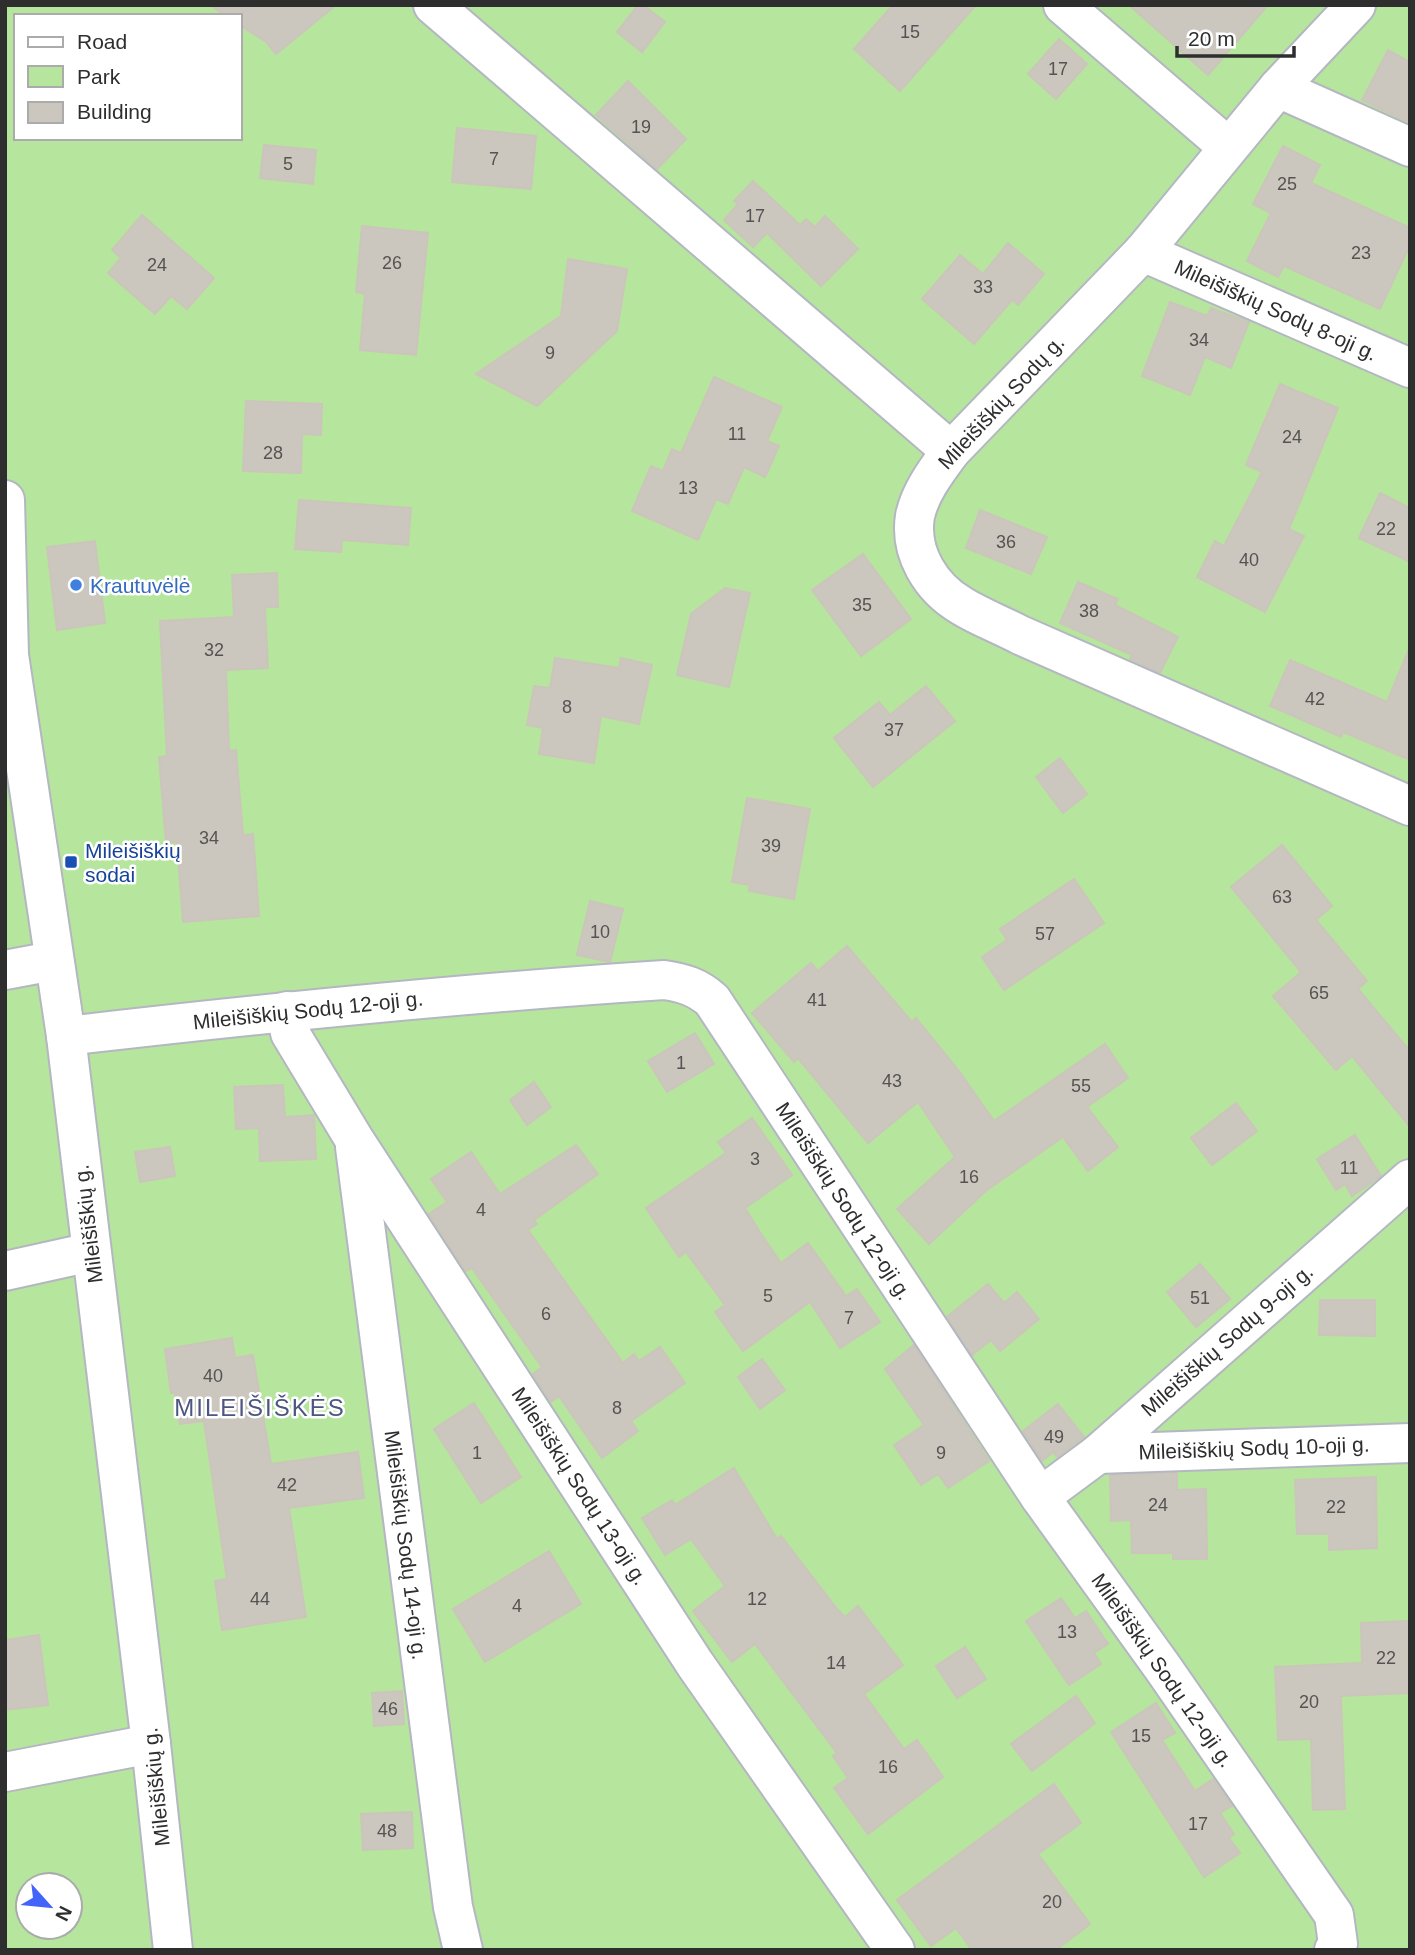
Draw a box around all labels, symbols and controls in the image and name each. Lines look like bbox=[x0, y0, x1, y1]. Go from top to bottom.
legend bbox=[14, 14, 242, 140]
scale bar bbox=[1177, 14, 1294, 58]
house number: 15 bbox=[900, 22, 920, 42]
text: 20 m bbox=[1188, 27, 1235, 50]
text: Road bbox=[77, 30, 127, 53]
house number: 17 bbox=[1048, 59, 1068, 79]
text: Park bbox=[77, 65, 121, 88]
text: Building bbox=[77, 100, 152, 123]
house number: 19 bbox=[631, 117, 651, 137]
house number: 7 bbox=[489, 149, 499, 169]
house number: 5 bbox=[283, 154, 293, 174]
house number: 25 bbox=[1277, 174, 1297, 194]
house number: 17 bbox=[745, 206, 765, 226]
house number: 23 bbox=[1351, 243, 1371, 263]
house number: 26 bbox=[382, 253, 402, 273]
house number: 24 bbox=[147, 255, 167, 275]
street label: Mileišiškių Sodų 8-oji g. bbox=[1171, 255, 1381, 365]
house number: 33 bbox=[973, 277, 993, 297]
house number: 34 bbox=[1189, 330, 1209, 350]
street label: Mileišiškių Sodų g. bbox=[933, 331, 1069, 473]
house number: 9 bbox=[545, 343, 555, 363]
house number: 11 bbox=[728, 424, 746, 444]
house number: 24 bbox=[1282, 427, 1302, 447]
house number: 28 bbox=[263, 443, 283, 463]
house number: 13 bbox=[678, 478, 698, 498]
house number: 22 bbox=[1376, 519, 1396, 539]
house number: 36 bbox=[996, 532, 1016, 552]
house number: 40 bbox=[1239, 550, 1259, 570]
place label: Krautuvėlė bbox=[90, 574, 190, 597]
marker: Krautuvėlė bbox=[68, 577, 84, 593]
house number: 35 bbox=[852, 595, 872, 615]
house number: 38 bbox=[1079, 601, 1099, 621]
house number: 32 bbox=[204, 640, 224, 660]
house number: 42 bbox=[1305, 689, 1325, 709]
house number: 8 bbox=[562, 697, 572, 717]
house number: 37 bbox=[884, 720, 904, 740]
house number: 34 bbox=[199, 828, 219, 848]
house number: 39 bbox=[761, 836, 781, 856]
place label: Mileišiškių sodai bbox=[85, 839, 181, 886]
marker: Mileišiškių sodai bbox=[63, 854, 79, 870]
house number: 63 bbox=[1272, 887, 1292, 907]
house number: 10 bbox=[590, 922, 610, 942]
house number: 57 bbox=[1035, 924, 1055, 944]
house number: 65 bbox=[1309, 983, 1329, 1003]
street label: Mileišiškių Sodų 12-oji g. bbox=[192, 986, 424, 1034]
house number: 41 bbox=[807, 990, 827, 1010]
house number: 1 bbox=[676, 1053, 686, 1073]
house number: 43 bbox=[882, 1071, 902, 1091]
house number: 55 bbox=[1071, 1076, 1091, 1096]
street label: Mileišiškių Sodų 12-oji g. bbox=[771, 1098, 917, 1304]
house number: 3 bbox=[750, 1149, 760, 1169]
house number: 11 bbox=[1340, 1158, 1358, 1178]
street label: Mileišiškių g. bbox=[69, 1164, 107, 1284]
house number: 16 bbox=[959, 1167, 979, 1187]
house number: 4 bbox=[476, 1200, 486, 1220]
street label: Mileišiškių Sodų 9-oji g. bbox=[1137, 1259, 1317, 1421]
house number: 5 bbox=[763, 1286, 773, 1306]
house number: 51 bbox=[1190, 1288, 1210, 1308]
house number: 6 bbox=[541, 1304, 551, 1324]
house number: 7 bbox=[844, 1308, 854, 1328]
house number: 40 bbox=[203, 1366, 223, 1386]
street label: Mileišiškių Sodų 13-oji g. bbox=[507, 1383, 653, 1589]
district label: MILEIŠIŠKĖS bbox=[174, 1394, 346, 1421]
house number: 8 bbox=[612, 1398, 622, 1418]
house number: 49 bbox=[1044, 1427, 1064, 1447]
street label: Mileišiškių Sodų 14-oji g. bbox=[381, 1429, 431, 1661]
street label: Mileišiškių Sodų 10-oji g. bbox=[1138, 1432, 1370, 1464]
house number: 1 bbox=[472, 1443, 482, 1463]
house number: 9 bbox=[936, 1443, 946, 1463]
house number: 42 bbox=[277, 1475, 297, 1495]
house number: 24 bbox=[1148, 1495, 1168, 1515]
house number: 22 bbox=[1326, 1497, 1346, 1517]
street label: Mileišiškių Sodų 12-oji g. bbox=[1087, 1569, 1239, 1771]
house number: 44 bbox=[250, 1589, 270, 1609]
house number: 12 bbox=[747, 1589, 767, 1609]
house number: 4 bbox=[512, 1596, 522, 1616]
house number: 13 bbox=[1057, 1622, 1077, 1642]
house number: 22 bbox=[1376, 1648, 1396, 1668]
house number: 14 bbox=[826, 1653, 846, 1673]
house number: 20 bbox=[1299, 1692, 1319, 1712]
house number: 46 bbox=[378, 1699, 398, 1719]
house number: 15 bbox=[1131, 1726, 1151, 1746]
street label: Mileišiškių g. bbox=[138, 1727, 174, 1847]
house number: 16 bbox=[878, 1757, 898, 1777]
house number: 17 bbox=[1188, 1814, 1208, 1834]
house number: 48 bbox=[377, 1821, 397, 1841]
north arrow bbox=[14, 1871, 84, 1941]
house number: 20 bbox=[1042, 1892, 1062, 1912]
text: N bbox=[51, 1903, 76, 1924]

